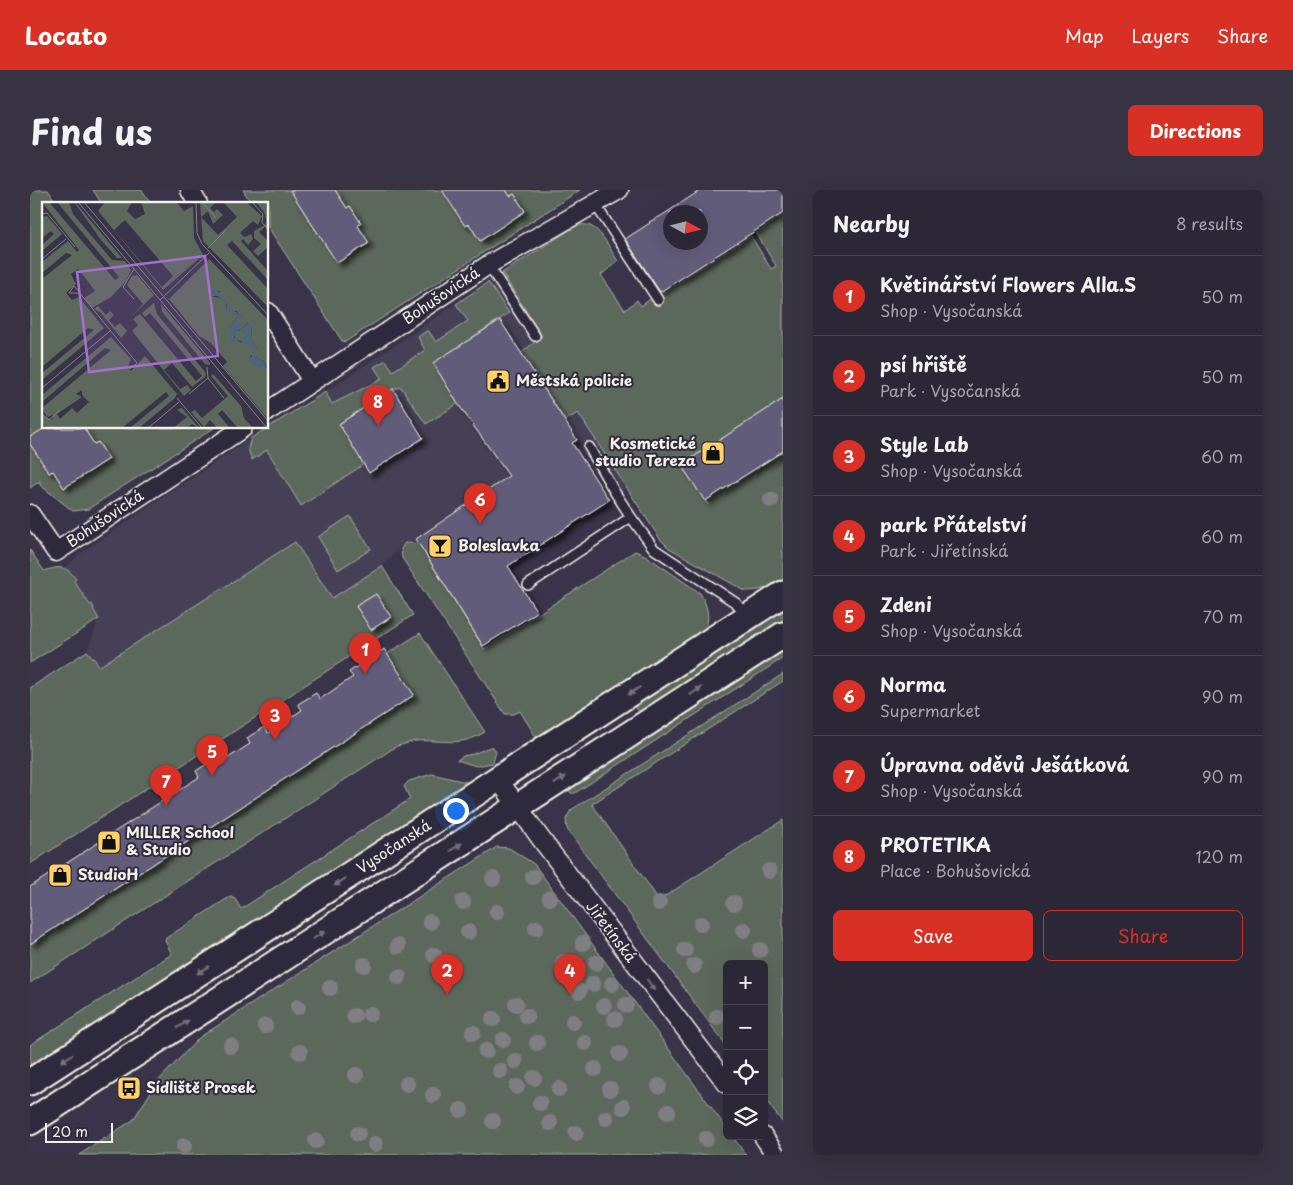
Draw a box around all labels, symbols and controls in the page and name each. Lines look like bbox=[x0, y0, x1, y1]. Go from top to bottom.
text: Locato bbox=[25, 17, 107, 53]
text: Map bbox=[1065, 22, 1104, 49]
text: Layers bbox=[1132, 22, 1189, 49]
text: Share bbox=[1217, 22, 1268, 49]
text: Find us bbox=[30, 104, 152, 157]
button: Directions bbox=[1128, 105, 1263, 156]
inset map bbox=[42, 202, 269, 429]
north arrow bbox=[663, 205, 708, 250]
text: Nearby bbox=[833, 207, 910, 239]
text: 8 results bbox=[1176, 211, 1243, 235]
street label: Bohušovická bbox=[397, 260, 484, 329]
text: Květinářství Flowers Alla.S bbox=[880, 270, 1136, 298]
text: 1 bbox=[845, 284, 853, 308]
text: 50 m bbox=[1202, 284, 1243, 308]
text: Shop · Vysočanská bbox=[880, 298, 1022, 322]
text: psí hřiště bbox=[880, 350, 967, 378]
text: 2 bbox=[843, 364, 855, 388]
text: 50 m bbox=[1202, 364, 1243, 388]
public building icon: Městská policie bbox=[485, 368, 511, 394]
place label: Městská policie bbox=[516, 368, 632, 391]
text: Park · Vysočanská bbox=[880, 378, 1021, 402]
pin: 8 bbox=[362, 385, 394, 426]
text: Style Lab bbox=[880, 430, 969, 458]
place label: Kosmetické studio Tereza bbox=[595, 431, 696, 471]
shop icon: Kosmetické studio Tereza bbox=[700, 440, 726, 466]
text: 3 bbox=[844, 444, 854, 468]
text: 60 m bbox=[1201, 444, 1243, 468]
text: Shop · Vysočanská bbox=[880, 458, 1022, 482]
street label: Bohušovická bbox=[61, 483, 148, 552]
pin: 6 bbox=[464, 483, 496, 524]
text: park Přátelství bbox=[880, 510, 1026, 538]
text: 4 bbox=[844, 524, 854, 548]
text: 60 m bbox=[1201, 524, 1243, 548]
bar icon: Boleslavka bbox=[427, 533, 453, 559]
place label: Boleslavka bbox=[458, 533, 540, 556]
text: Park · Jiřetínská bbox=[880, 538, 1008, 562]
text: Zdeni bbox=[880, 590, 932, 618]
text: 5 bbox=[844, 604, 854, 628]
text: 70 m bbox=[1203, 604, 1243, 628]
text: Shop · Vysočanská bbox=[880, 618, 1022, 642]
pin: 1 bbox=[349, 633, 381, 674]
text: Norma bbox=[880, 670, 946, 698]
text: 6 bbox=[843, 684, 855, 708]
text: 90 m bbox=[1202, 684, 1243, 708]
one-way arrow bbox=[628, 686, 641, 695]
one-way arrow bbox=[689, 687, 703, 696]
text: Supermarket bbox=[880, 698, 980, 722]
pin: 3 bbox=[259, 699, 291, 740]
pin: 5 bbox=[196, 735, 228, 776]
text: Úpravna oděvů Ješátková bbox=[880, 750, 1129, 778]
text: 7 bbox=[844, 764, 854, 788]
text: 90 m bbox=[1202, 764, 1243, 788]
pin: 7 bbox=[150, 765, 182, 806]
one-way arrow bbox=[553, 775, 566, 785]
text: Shop · Vysočanská bbox=[880, 778, 1022, 802]
your location bbox=[443, 798, 469, 824]
street label: Vysočanská bbox=[351, 813, 436, 878]
place label: MILLER School & Studio bbox=[126, 820, 234, 860]
shop icon: MILLER School & Studio bbox=[96, 829, 122, 855]
text: PROTETIKA bbox=[880, 830, 991, 858]
one-way arrow bbox=[449, 842, 462, 852]
text: 8 bbox=[844, 844, 854, 868]
text: 120 m bbox=[1196, 844, 1243, 868]
text: Place · Bohušovická bbox=[880, 858, 1031, 882]
shop icon: StudioH bbox=[47, 862, 73, 888]
place label: StudioH bbox=[78, 862, 139, 885]
one-way arrow bbox=[333, 877, 346, 886]
street label: Jiřetínská bbox=[581, 895, 643, 967]
button: Save bbox=[833, 910, 1033, 961]
button: Share bbox=[1043, 910, 1243, 961]
one-way arrow bbox=[312, 931, 326, 940]
pin: 2 bbox=[431, 954, 463, 995]
pin: 4 bbox=[554, 954, 586, 995]
map controls bbox=[723, 960, 768, 1140]
button: + bbox=[723, 960, 768, 1005]
one-way arrow bbox=[197, 965, 210, 975]
one-way arrow bbox=[646, 978, 657, 991]
button: − bbox=[723, 1005, 768, 1050]
one-way arrow bbox=[176, 1019, 189, 1028]
button: locate bbox=[723, 1050, 768, 1095]
one-way arrow bbox=[60, 1054, 74, 1063]
bus stop icon: Sídliště Prosek bbox=[116, 1075, 142, 1101]
place label: Sídliště Prosek bbox=[146, 1075, 256, 1098]
button: layers bbox=[723, 1095, 768, 1140]
scale bar bbox=[45, 1120, 112, 1143]
text: 20 m bbox=[52, 1121, 88, 1142]

